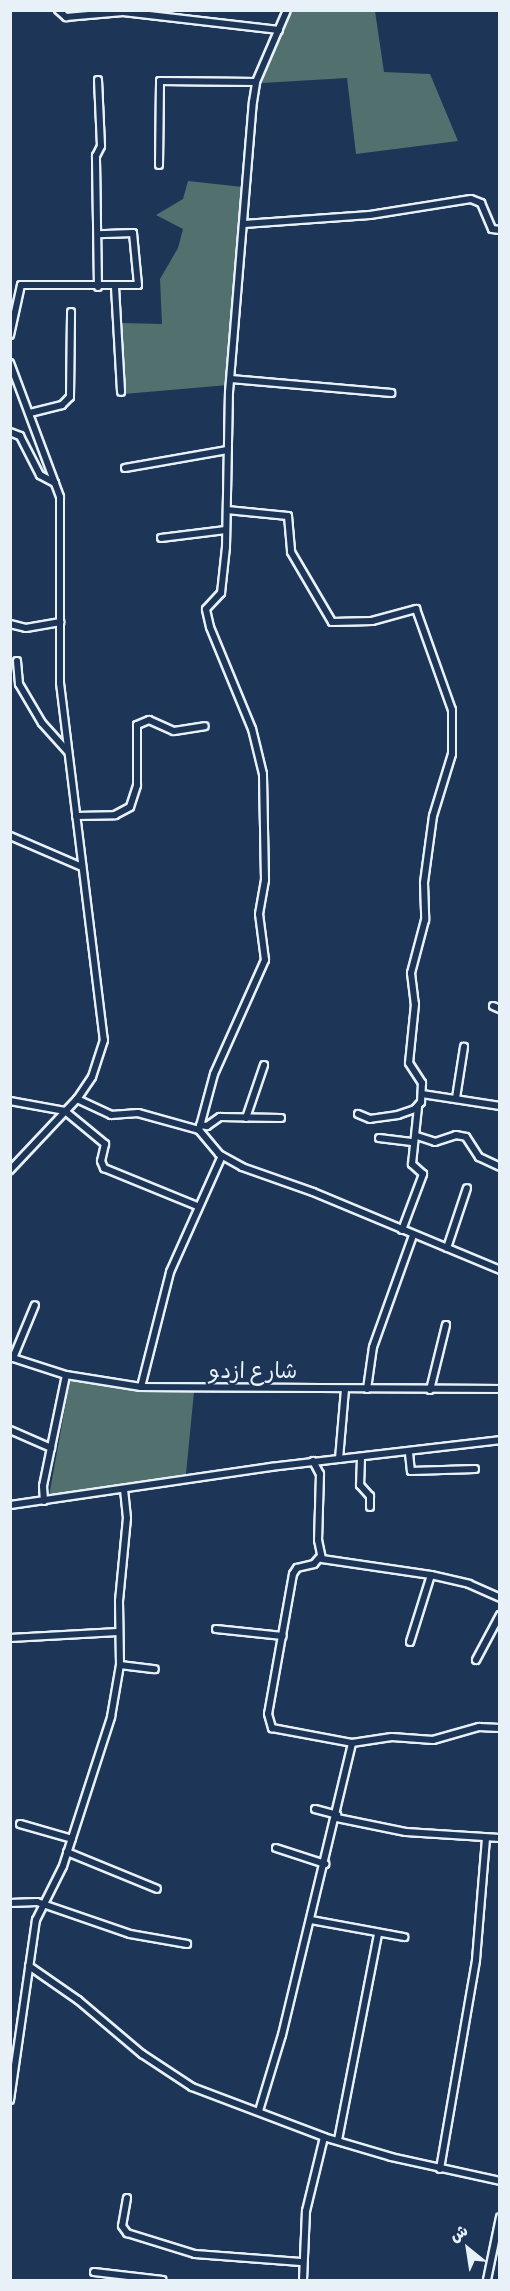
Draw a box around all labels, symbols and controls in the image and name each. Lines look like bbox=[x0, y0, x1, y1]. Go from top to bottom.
street label: شارع ازدو bbox=[209, 1358, 297, 1384]
north arrow bbox=[438, 2219, 498, 2279]
text: ش bbox=[446, 2220, 471, 2246]

